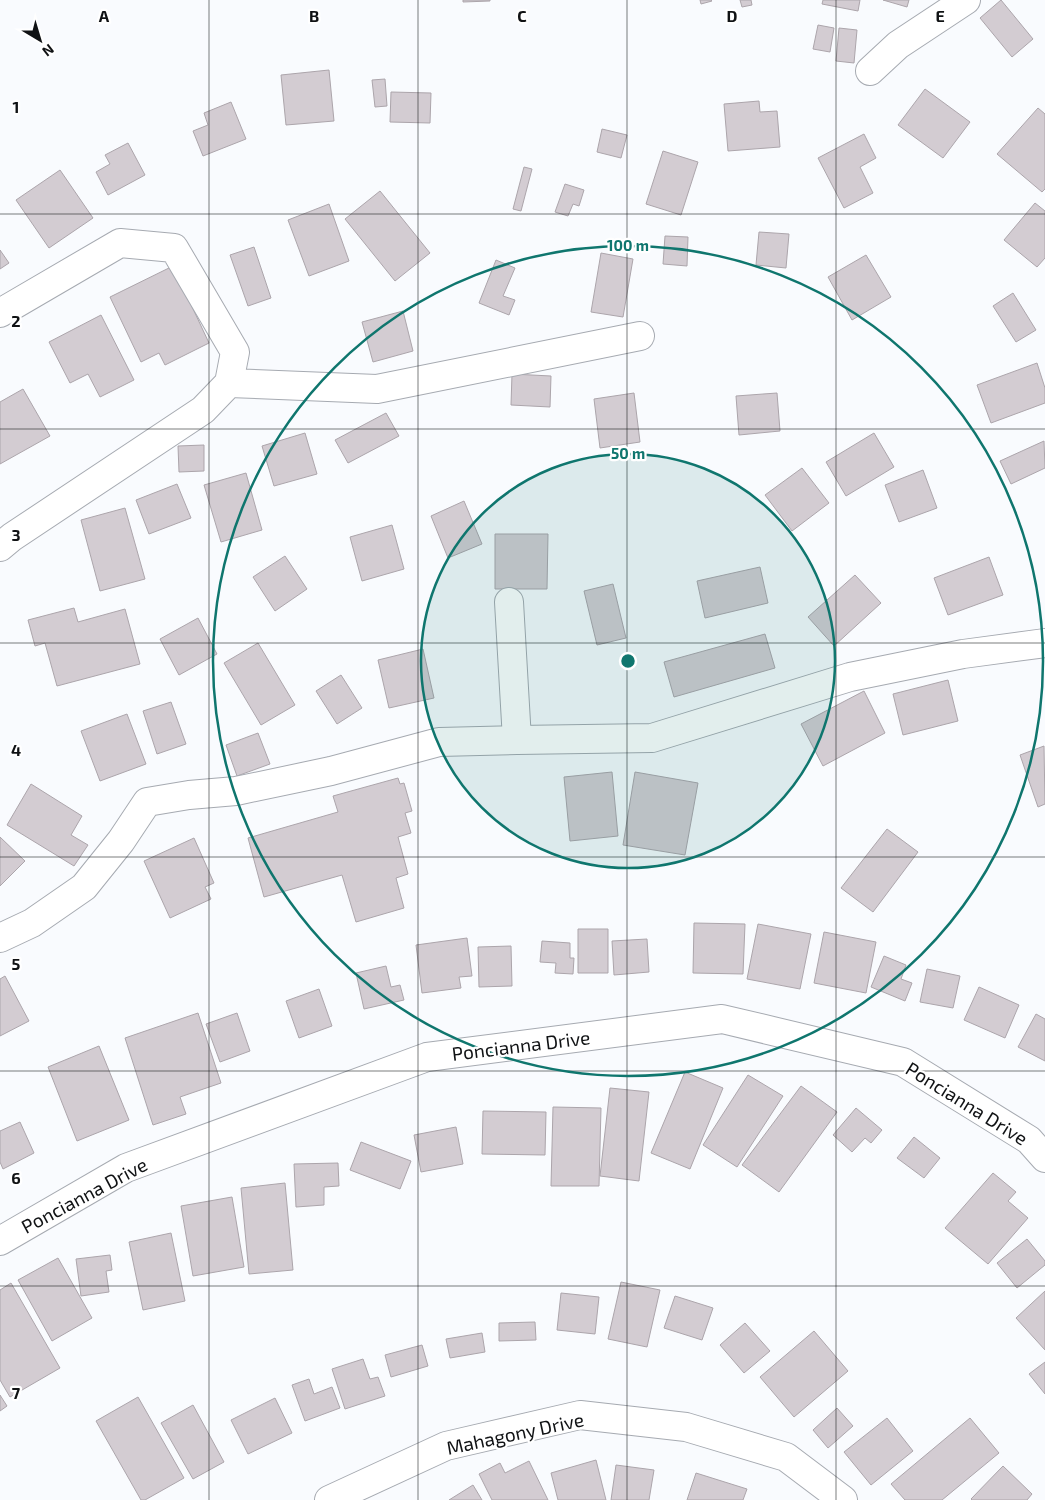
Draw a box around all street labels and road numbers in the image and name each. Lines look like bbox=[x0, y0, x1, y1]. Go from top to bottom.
street label: Poncianna Drive bbox=[451, 1025, 591, 1065]
street label: Poncianna Drive bbox=[902, 1056, 1032, 1150]
street label: Poncianna Drive bbox=[17, 1152, 151, 1238]
street label: Mahagony Drive bbox=[444, 1407, 586, 1459]

